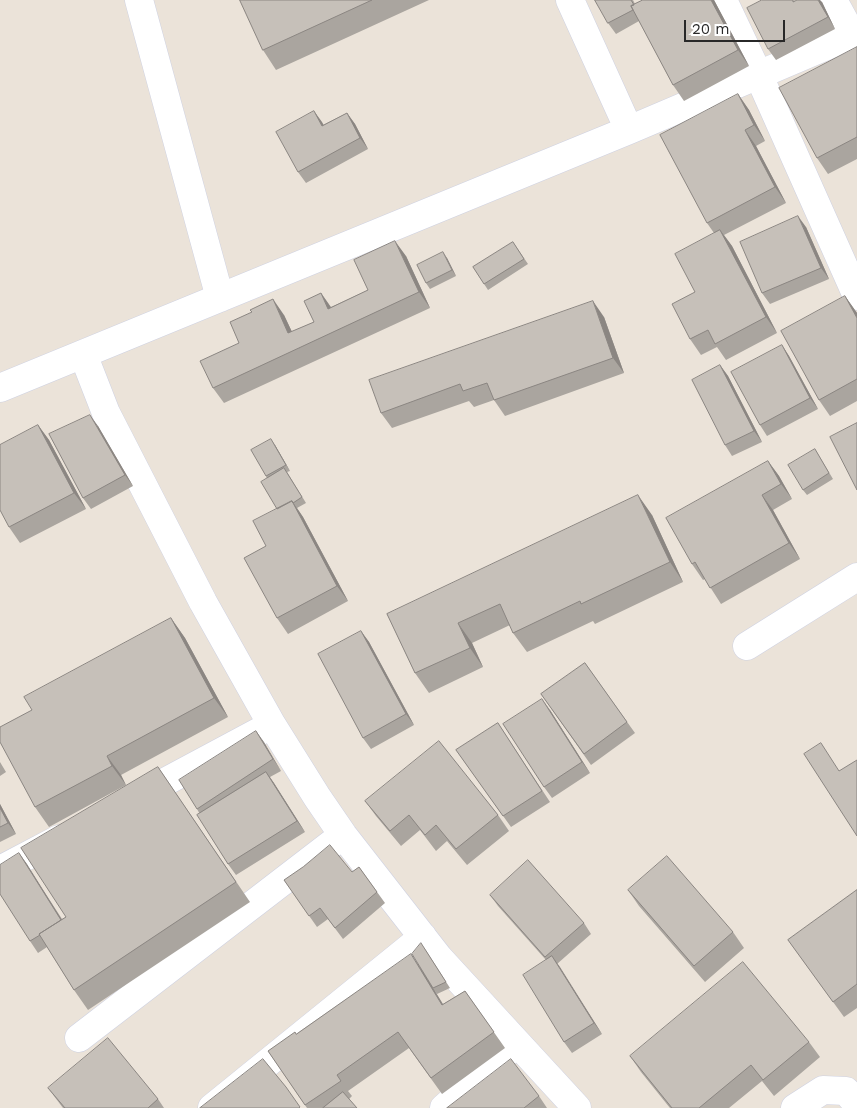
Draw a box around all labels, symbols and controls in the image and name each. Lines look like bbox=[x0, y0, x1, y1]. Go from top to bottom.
scale bar bbox=[687, 10, 788, 42]
text: 20 m bbox=[692, 20, 730, 38]

